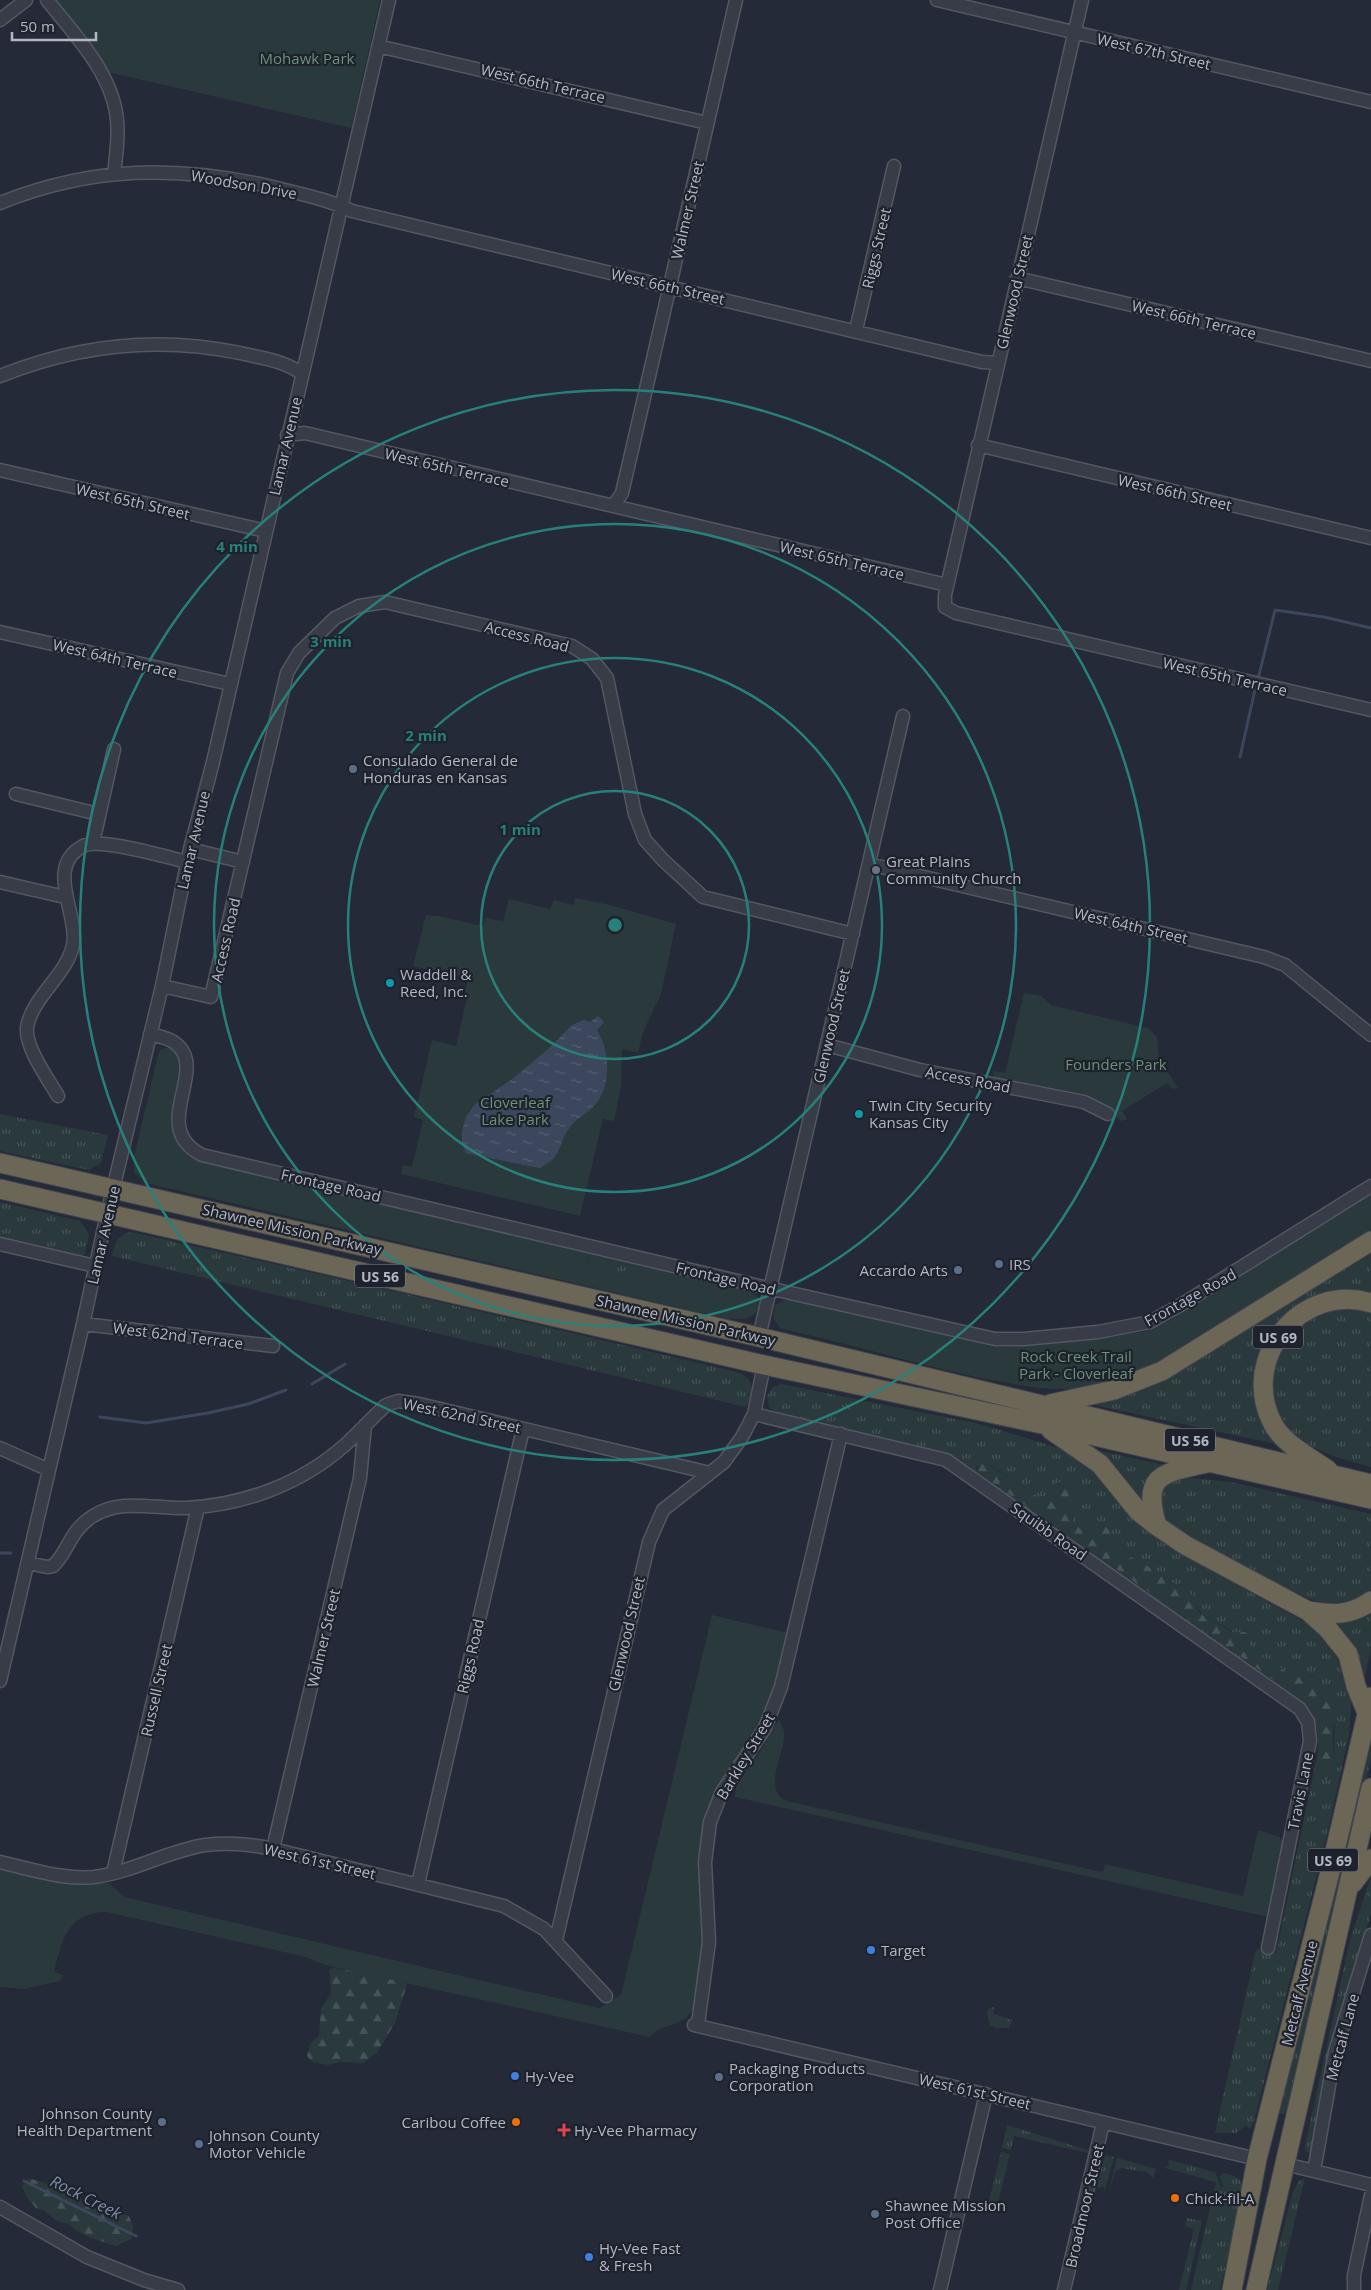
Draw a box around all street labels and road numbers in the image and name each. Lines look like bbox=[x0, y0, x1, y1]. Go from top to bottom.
street label: West 67th Street bbox=[1095, 28, 1213, 74]
street label: West 66th Terrace bbox=[479, 59, 607, 107]
street label: Walmer Street bbox=[666, 159, 708, 261]
street label: Woodson Drive bbox=[190, 165, 298, 203]
street label: Riggs Street bbox=[857, 206, 895, 290]
street label: Glenwood Street bbox=[991, 233, 1037, 351]
street label: West 66th Street bbox=[609, 263, 727, 309]
street label: West 66th Terrace bbox=[1130, 295, 1258, 343]
street label: Lamar Avenue bbox=[264, 395, 306, 497]
street label: West 65th Terrace bbox=[383, 443, 511, 491]
street label: West 66th Street bbox=[1116, 469, 1234, 515]
street label: West 65th Street bbox=[74, 478, 192, 524]
street label: West 65th Terrace bbox=[778, 536, 906, 584]
street label: Access Road bbox=[483, 616, 571, 656]
street label: West 64th Terrace bbox=[51, 634, 179, 682]
street label: West 65th Terrace bbox=[1161, 652, 1289, 700]
street label: Lamar Avenue bbox=[172, 789, 214, 891]
street label: Access Road bbox=[206, 896, 244, 984]
street label: West 64th Street bbox=[1072, 902, 1190, 948]
street label: Glenwood Street bbox=[808, 967, 854, 1085]
street label: Access Road bbox=[924, 1061, 1012, 1097]
street label: Frontage Road bbox=[279, 1164, 383, 1206]
street label: Lamar Avenue bbox=[82, 1184, 124, 1286]
street label: Shawnee Mission Parkway bbox=[200, 1199, 384, 1260]
street label: Frontage Road bbox=[674, 1257, 778, 1299]
road number: US 56 bbox=[355, 1264, 405, 1288]
street label: Frontage Road bbox=[1141, 1264, 1239, 1330]
street label: Shawnee Mission Parkway bbox=[594, 1290, 778, 1351]
street label: West 62nd Terrace bbox=[112, 1317, 244, 1353]
road number: US 69 bbox=[1253, 1325, 1303, 1348]
street label: West 62nd Street bbox=[401, 1393, 523, 1437]
road number: US 56 bbox=[1165, 1428, 1215, 1452]
street label: Squibb Road bbox=[1007, 1497, 1091, 1565]
street label: Glenwood Street bbox=[603, 1575, 649, 1693]
street label: Walmer Street bbox=[302, 1587, 344, 1689]
street label: Riggs Road bbox=[452, 1617, 488, 1695]
street label: Russell Street bbox=[136, 1642, 176, 1738]
street label: Barkley Street bbox=[711, 1709, 779, 1803]
street label: Travis Lane bbox=[1283, 1750, 1317, 1832]
street label: West 61st Street bbox=[262, 1838, 378, 1884]
road number: US 69 bbox=[1308, 1848, 1358, 1872]
street label: Metcalf Avenue bbox=[1276, 1938, 1322, 2048]
street label: Metcalf Lane bbox=[1321, 1991, 1363, 2083]
street label: West 61st Street bbox=[917, 2068, 1033, 2114]
street label: Broadmoor Street bbox=[1060, 2142, 1108, 2270]

